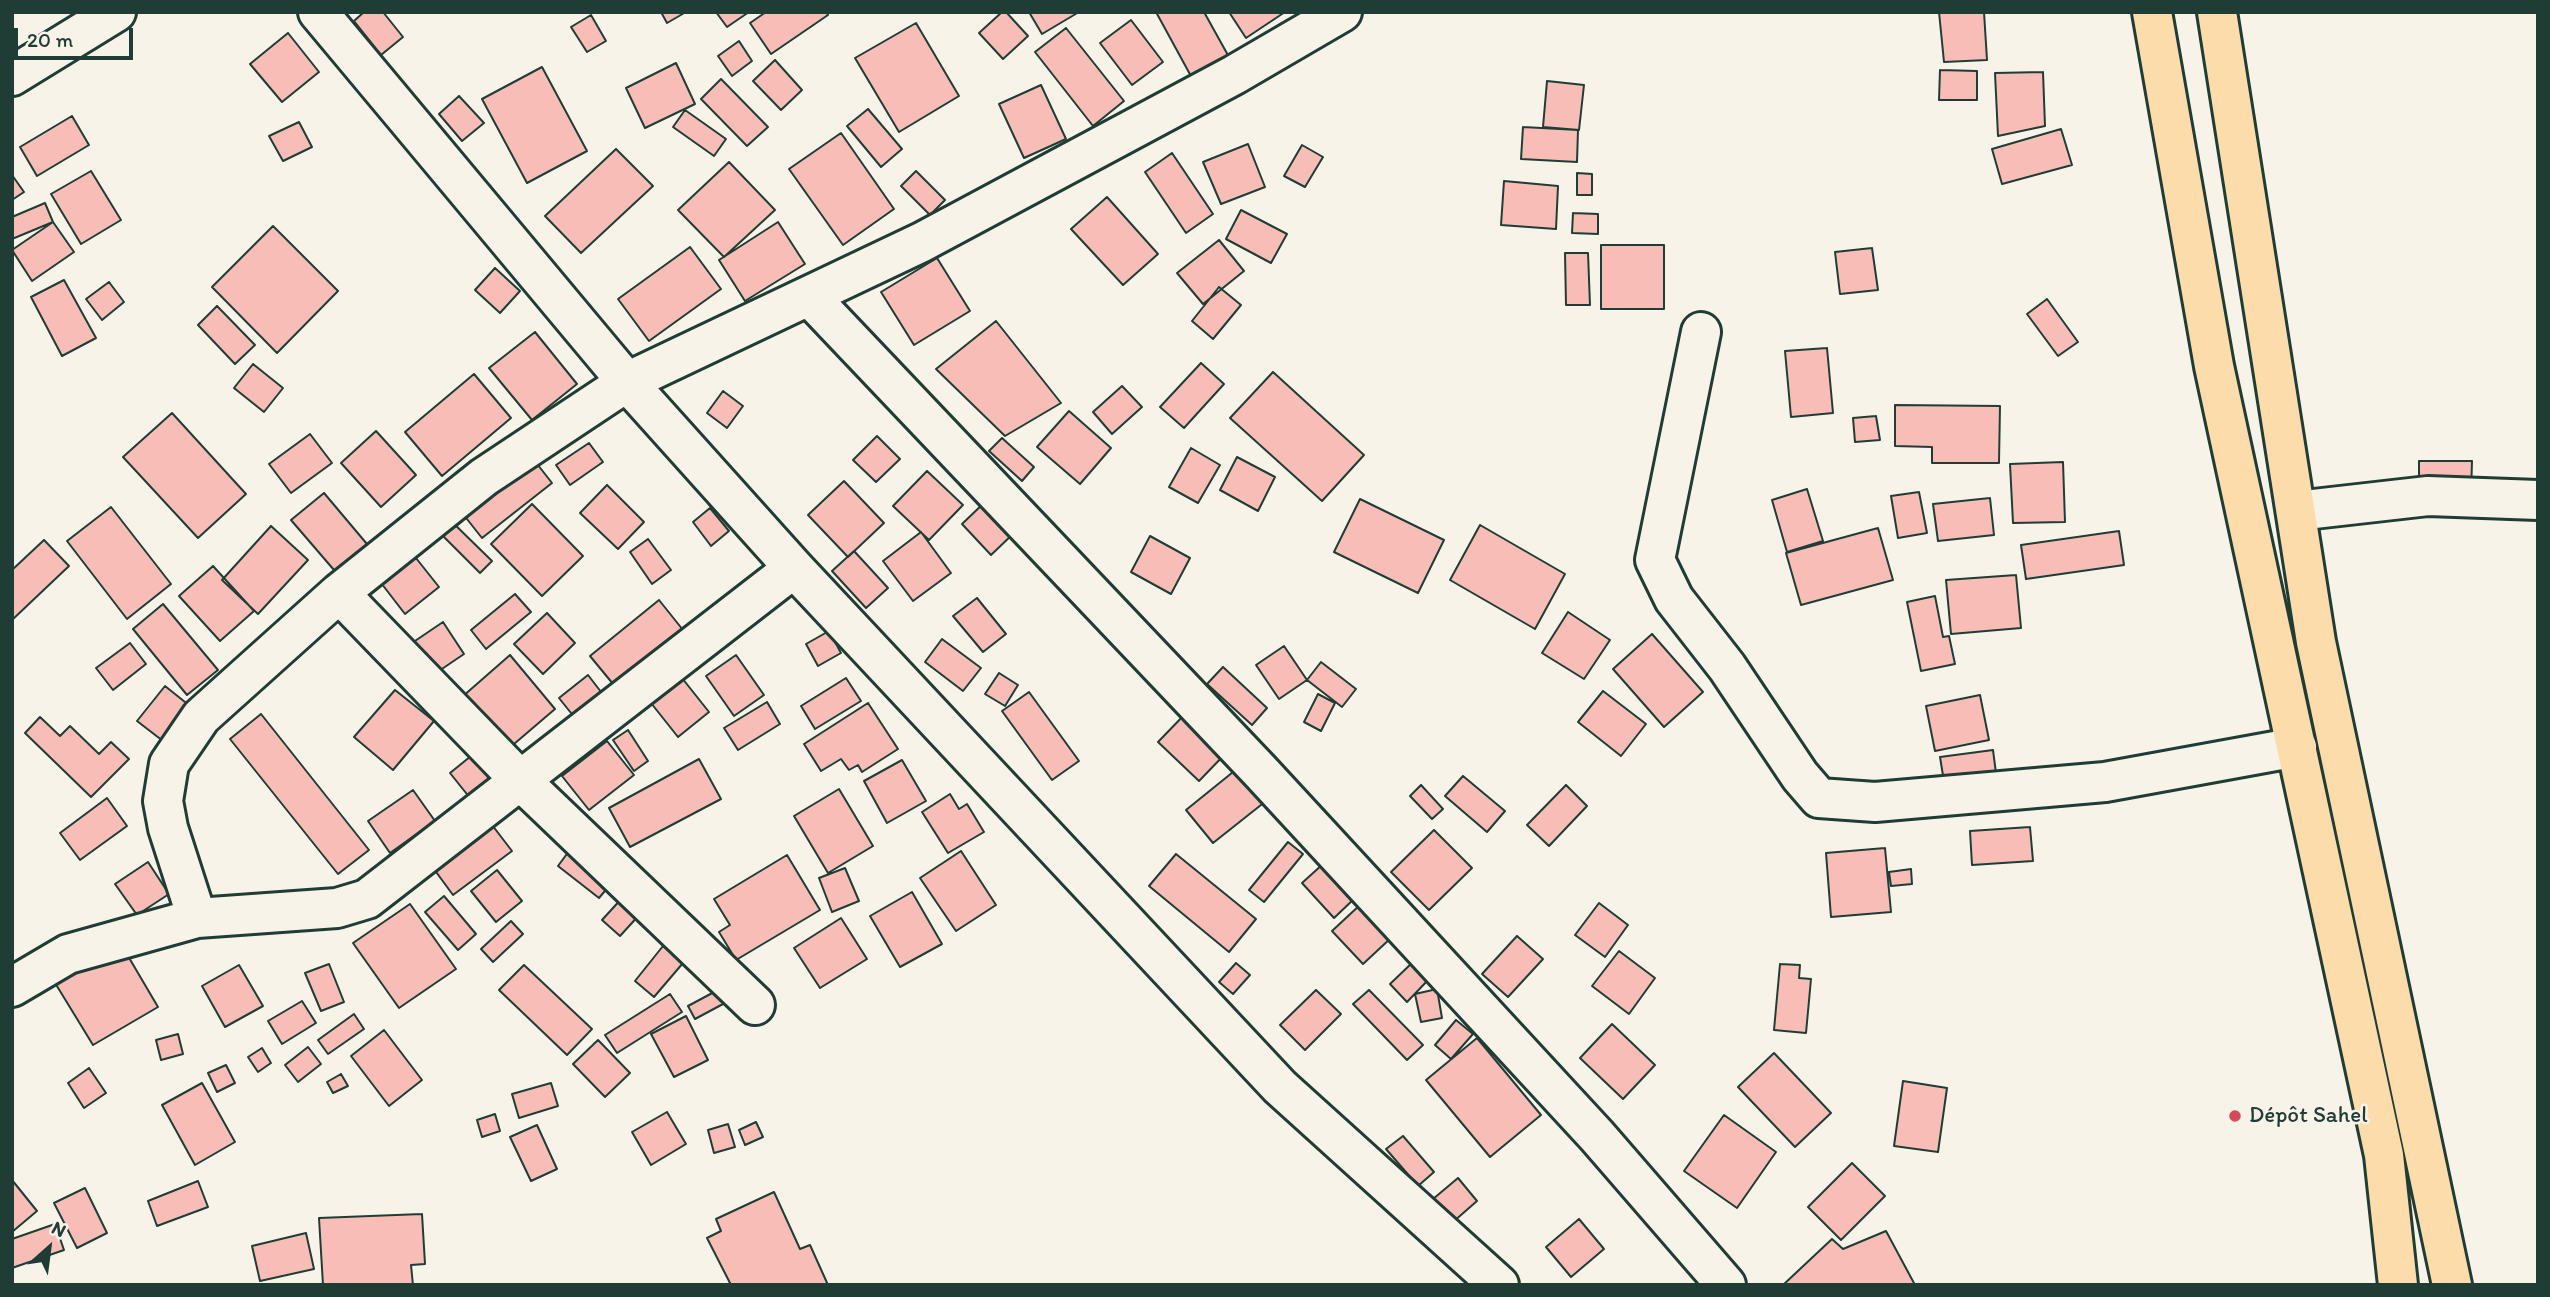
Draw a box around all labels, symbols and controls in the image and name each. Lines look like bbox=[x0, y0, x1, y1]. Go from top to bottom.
scale bar bbox=[18, 14, 136, 58]
text: 20 m bbox=[27, 27, 73, 52]
place label: Dépôt Sahel bbox=[2249, 1102, 2368, 1130]
marker: Dépôt Sahel bbox=[2227, 1108, 2243, 1124]
north arrow bbox=[14, 1213, 84, 1283]
text: N bbox=[48, 1216, 70, 1242]

